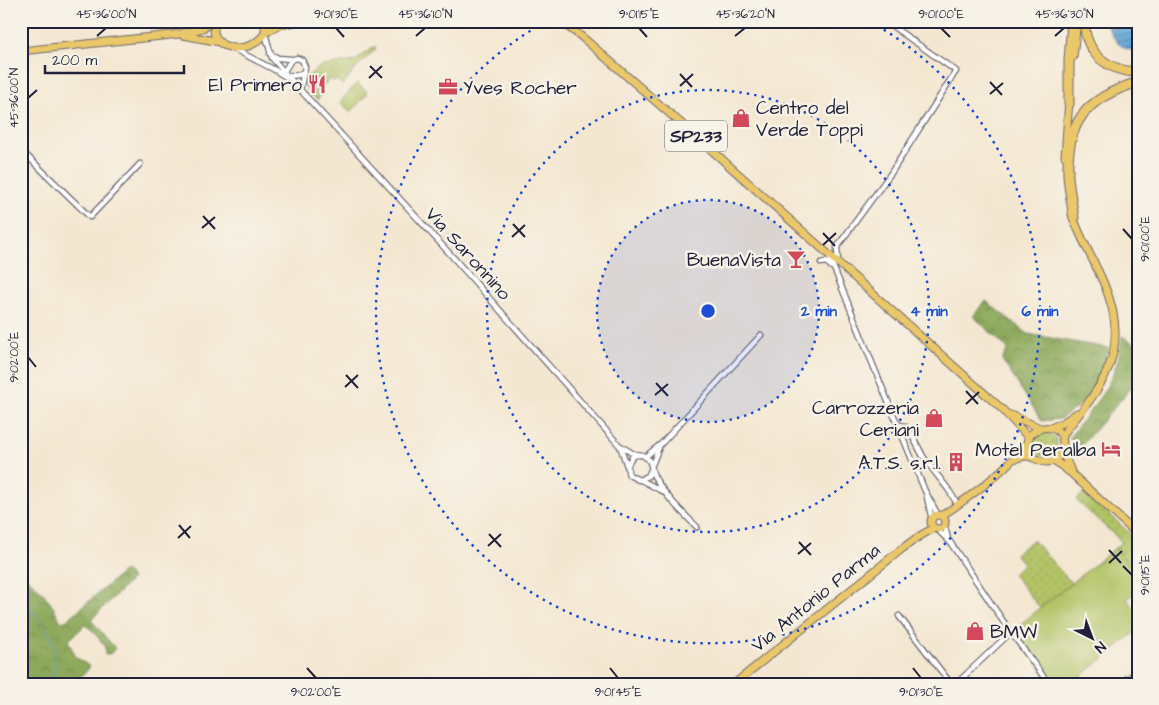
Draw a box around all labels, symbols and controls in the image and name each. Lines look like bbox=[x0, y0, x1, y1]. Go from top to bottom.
text: 45°36'00"N bbox=[76, 6, 137, 23]
text: 9°01'30"E bbox=[314, 6, 358, 23]
text: 45°36'10"N bbox=[398, 6, 453, 23]
text: 9°01'15"E bbox=[619, 6, 659, 23]
text: 45°36'20"N bbox=[715, 6, 775, 23]
text: 9°01'00"E bbox=[918, 6, 964, 23]
text: 45°36'30"N bbox=[1035, 6, 1094, 23]
scale bar bbox=[45, 42, 184, 74]
text: 200 m bbox=[52, 50, 98, 71]
text: 45°36'00"N bbox=[6, 67, 23, 128]
place label: El Primero bbox=[208, 72, 302, 99]
restaurant icon: El Primero bbox=[306, 73, 328, 95]
place label: Yves Rocher bbox=[463, 75, 577, 102]
office icon: Yves Rocher bbox=[437, 76, 459, 98]
place label: Centro del Verde Toppi bbox=[756, 95, 863, 144]
shop icon: Centro del Verde Toppi bbox=[730, 107, 752, 129]
road number: SP233 bbox=[665, 120, 727, 152]
street label: Via Saronnino bbox=[419, 201, 517, 307]
text: 9°01'00"E bbox=[1137, 216, 1154, 262]
place label: BuenaVista bbox=[687, 247, 781, 274]
bar icon: BuenaVista bbox=[785, 248, 807, 270]
text: 2 min bbox=[800, 301, 838, 322]
text: 4 min bbox=[910, 301, 948, 322]
text: 6 min bbox=[1022, 301, 1059, 322]
centre of rings bbox=[699, 302, 717, 320]
text: 9°02'00"E bbox=[6, 332, 23, 382]
place label: Carrozzeria Ceriani bbox=[812, 395, 919, 444]
shop icon: Carrozzeria Ceriani bbox=[923, 407, 945, 429]
place label: Motel Peralba bbox=[975, 437, 1096, 464]
hotel icon: Motel Peralba bbox=[1100, 438, 1122, 460]
place label: A.T.S. s.r.l. bbox=[858, 450, 941, 477]
building icon: A.T.S. s.r.l. bbox=[945, 451, 967, 473]
street label: Via Antonio Parma bbox=[745, 537, 887, 659]
text: 9°01'15"E bbox=[1137, 555, 1154, 595]
north arrow bbox=[1066, 612, 1116, 662]
place label: BMW bbox=[990, 619, 1037, 646]
shop icon: BMW bbox=[964, 620, 986, 642]
text: N bbox=[1090, 637, 1110, 657]
text: 9°02'00"E bbox=[291, 684, 341, 701]
text: 9°01'45"E bbox=[594, 684, 642, 701]
text: 9°01'30"E bbox=[899, 684, 943, 701]

